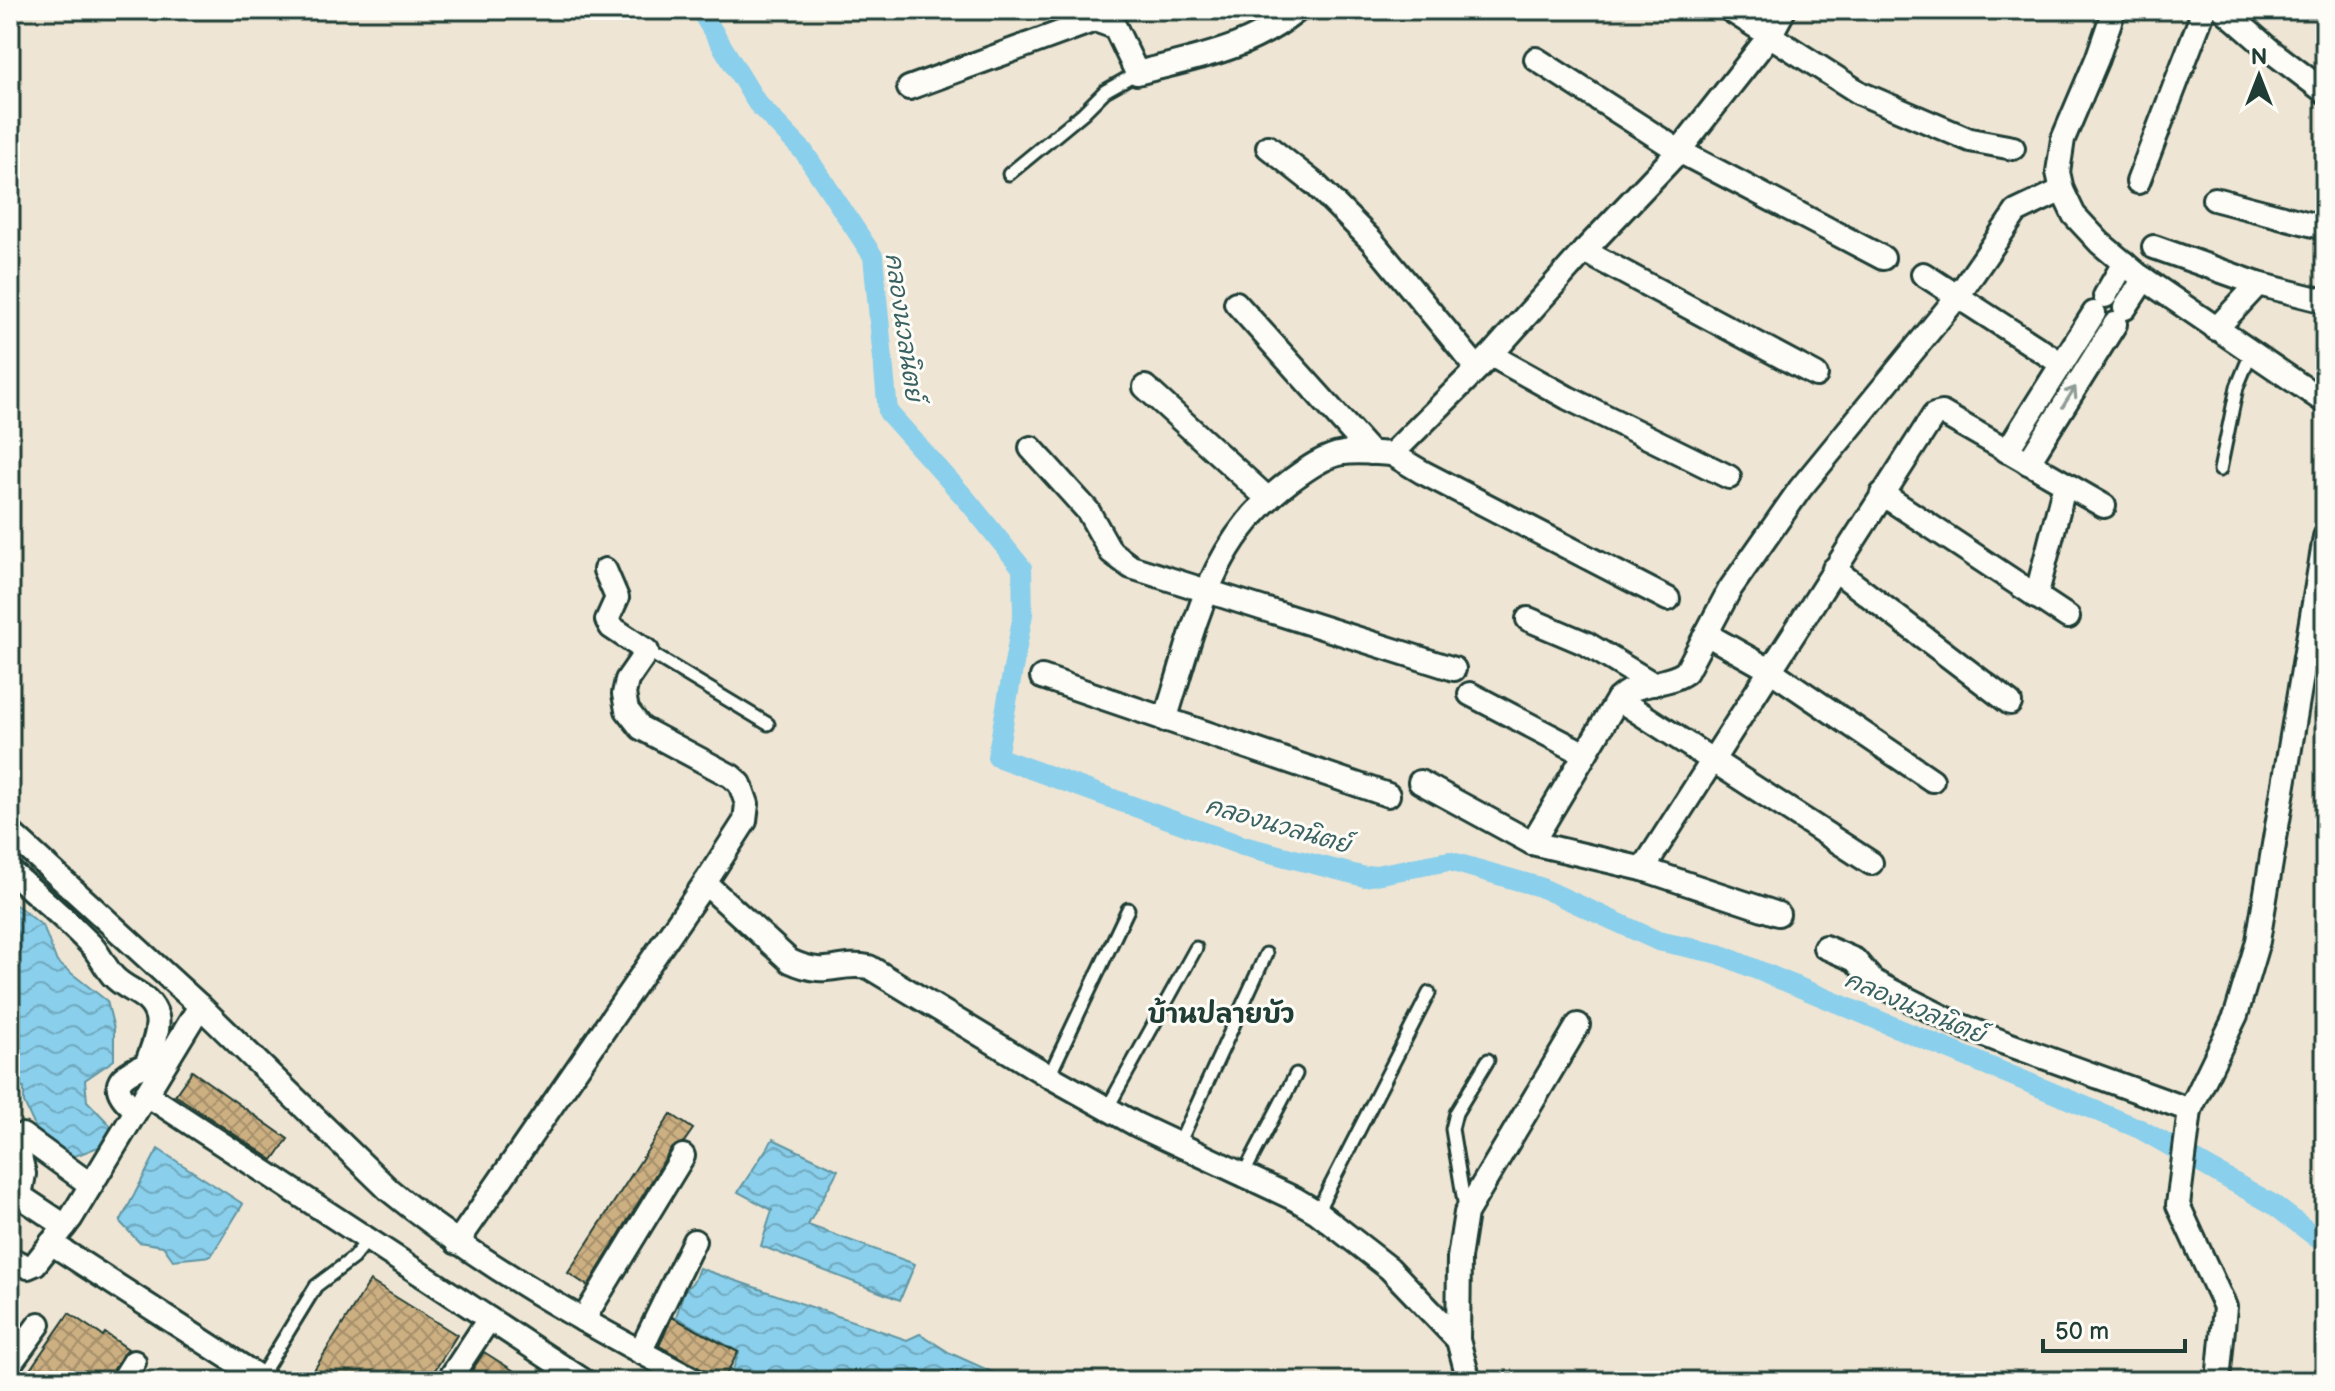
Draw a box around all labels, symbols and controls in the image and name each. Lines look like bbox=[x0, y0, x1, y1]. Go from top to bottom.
north arrow bbox=[2219, 36, 2299, 116]
text: N bbox=[2251, 44, 2267, 71]
water label: คลองนวลนิตย์ bbox=[879, 251, 931, 408]
one-way arrow bbox=[2061, 386, 2078, 408]
water label: คลองนวลนิตย์ bbox=[1202, 789, 1359, 861]
water label: คลองนวลนิตย์ bbox=[1841, 963, 1995, 1052]
district label: บ้านปลายบัว bbox=[1148, 997, 1294, 1031]
scale bar bbox=[2043, 1303, 2185, 1353]
text: 50 m bbox=[2055, 1317, 2109, 1346]

